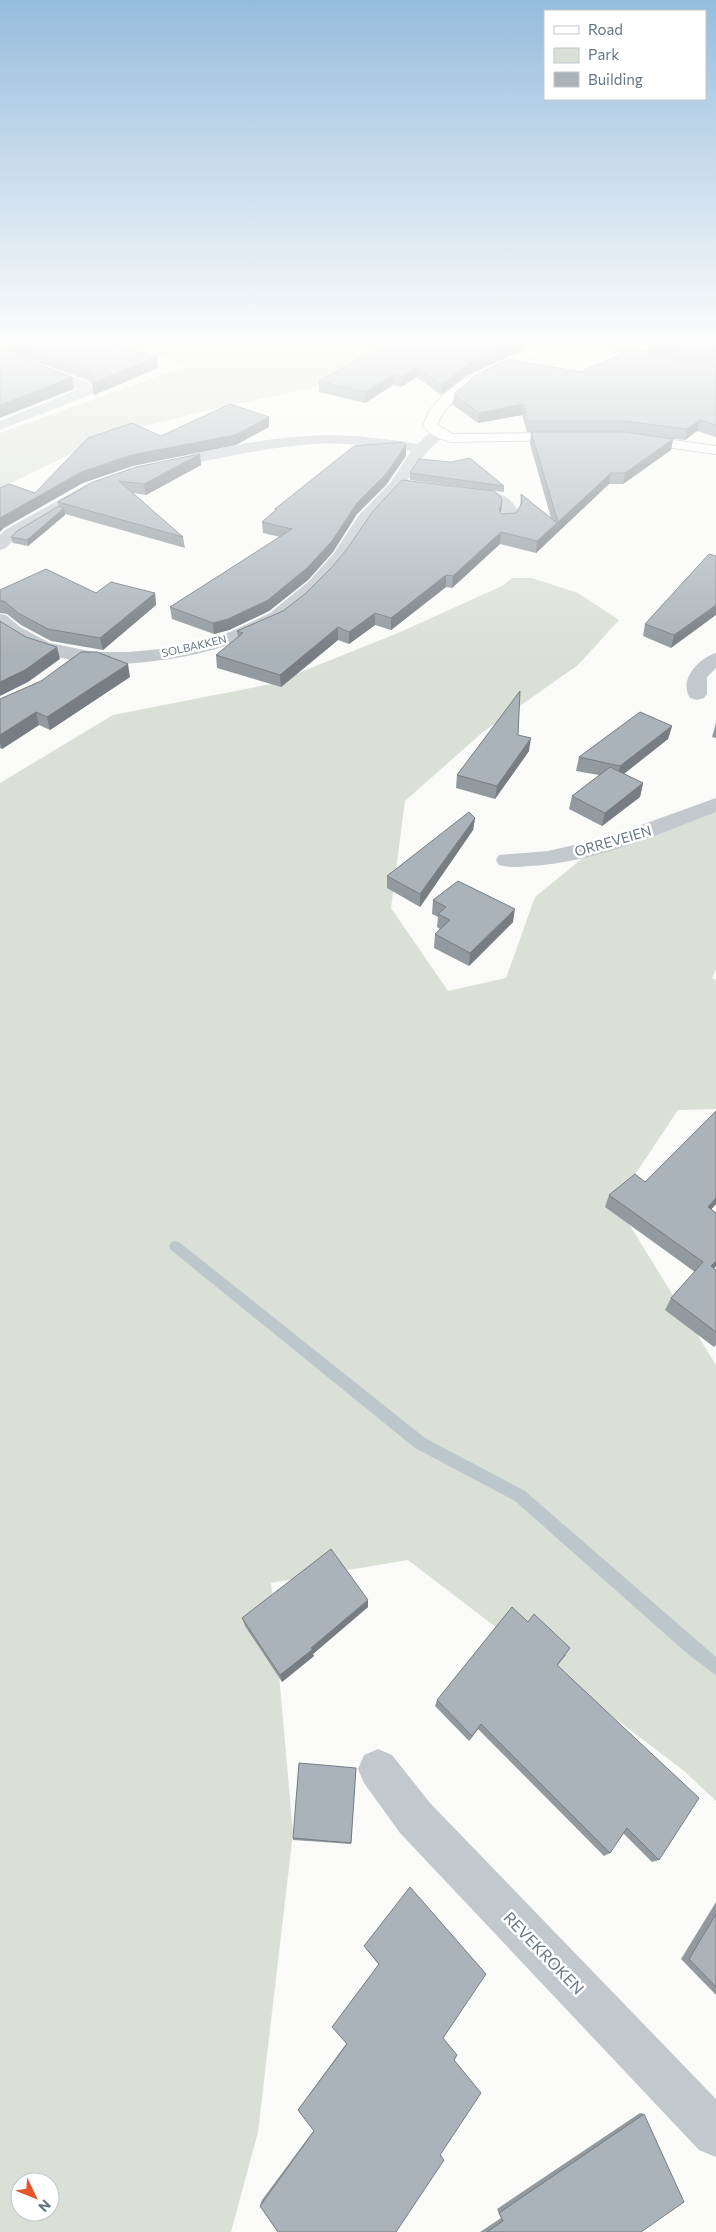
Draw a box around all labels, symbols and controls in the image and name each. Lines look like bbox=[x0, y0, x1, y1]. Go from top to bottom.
legend bbox=[544, 10, 706, 100]
text: Road bbox=[588, 20, 623, 38]
text: Park bbox=[588, 45, 619, 63]
text: Building bbox=[588, 70, 643, 88]
street label: SOLBAKKEN bbox=[160, 632, 227, 659]
street label: ORREVEIEN bbox=[572, 821, 653, 860]
street label: REVEKROKEN bbox=[500, 1907, 588, 1998]
north arrow bbox=[10, 2172, 60, 2222]
text: N bbox=[35, 2197, 55, 2216]

